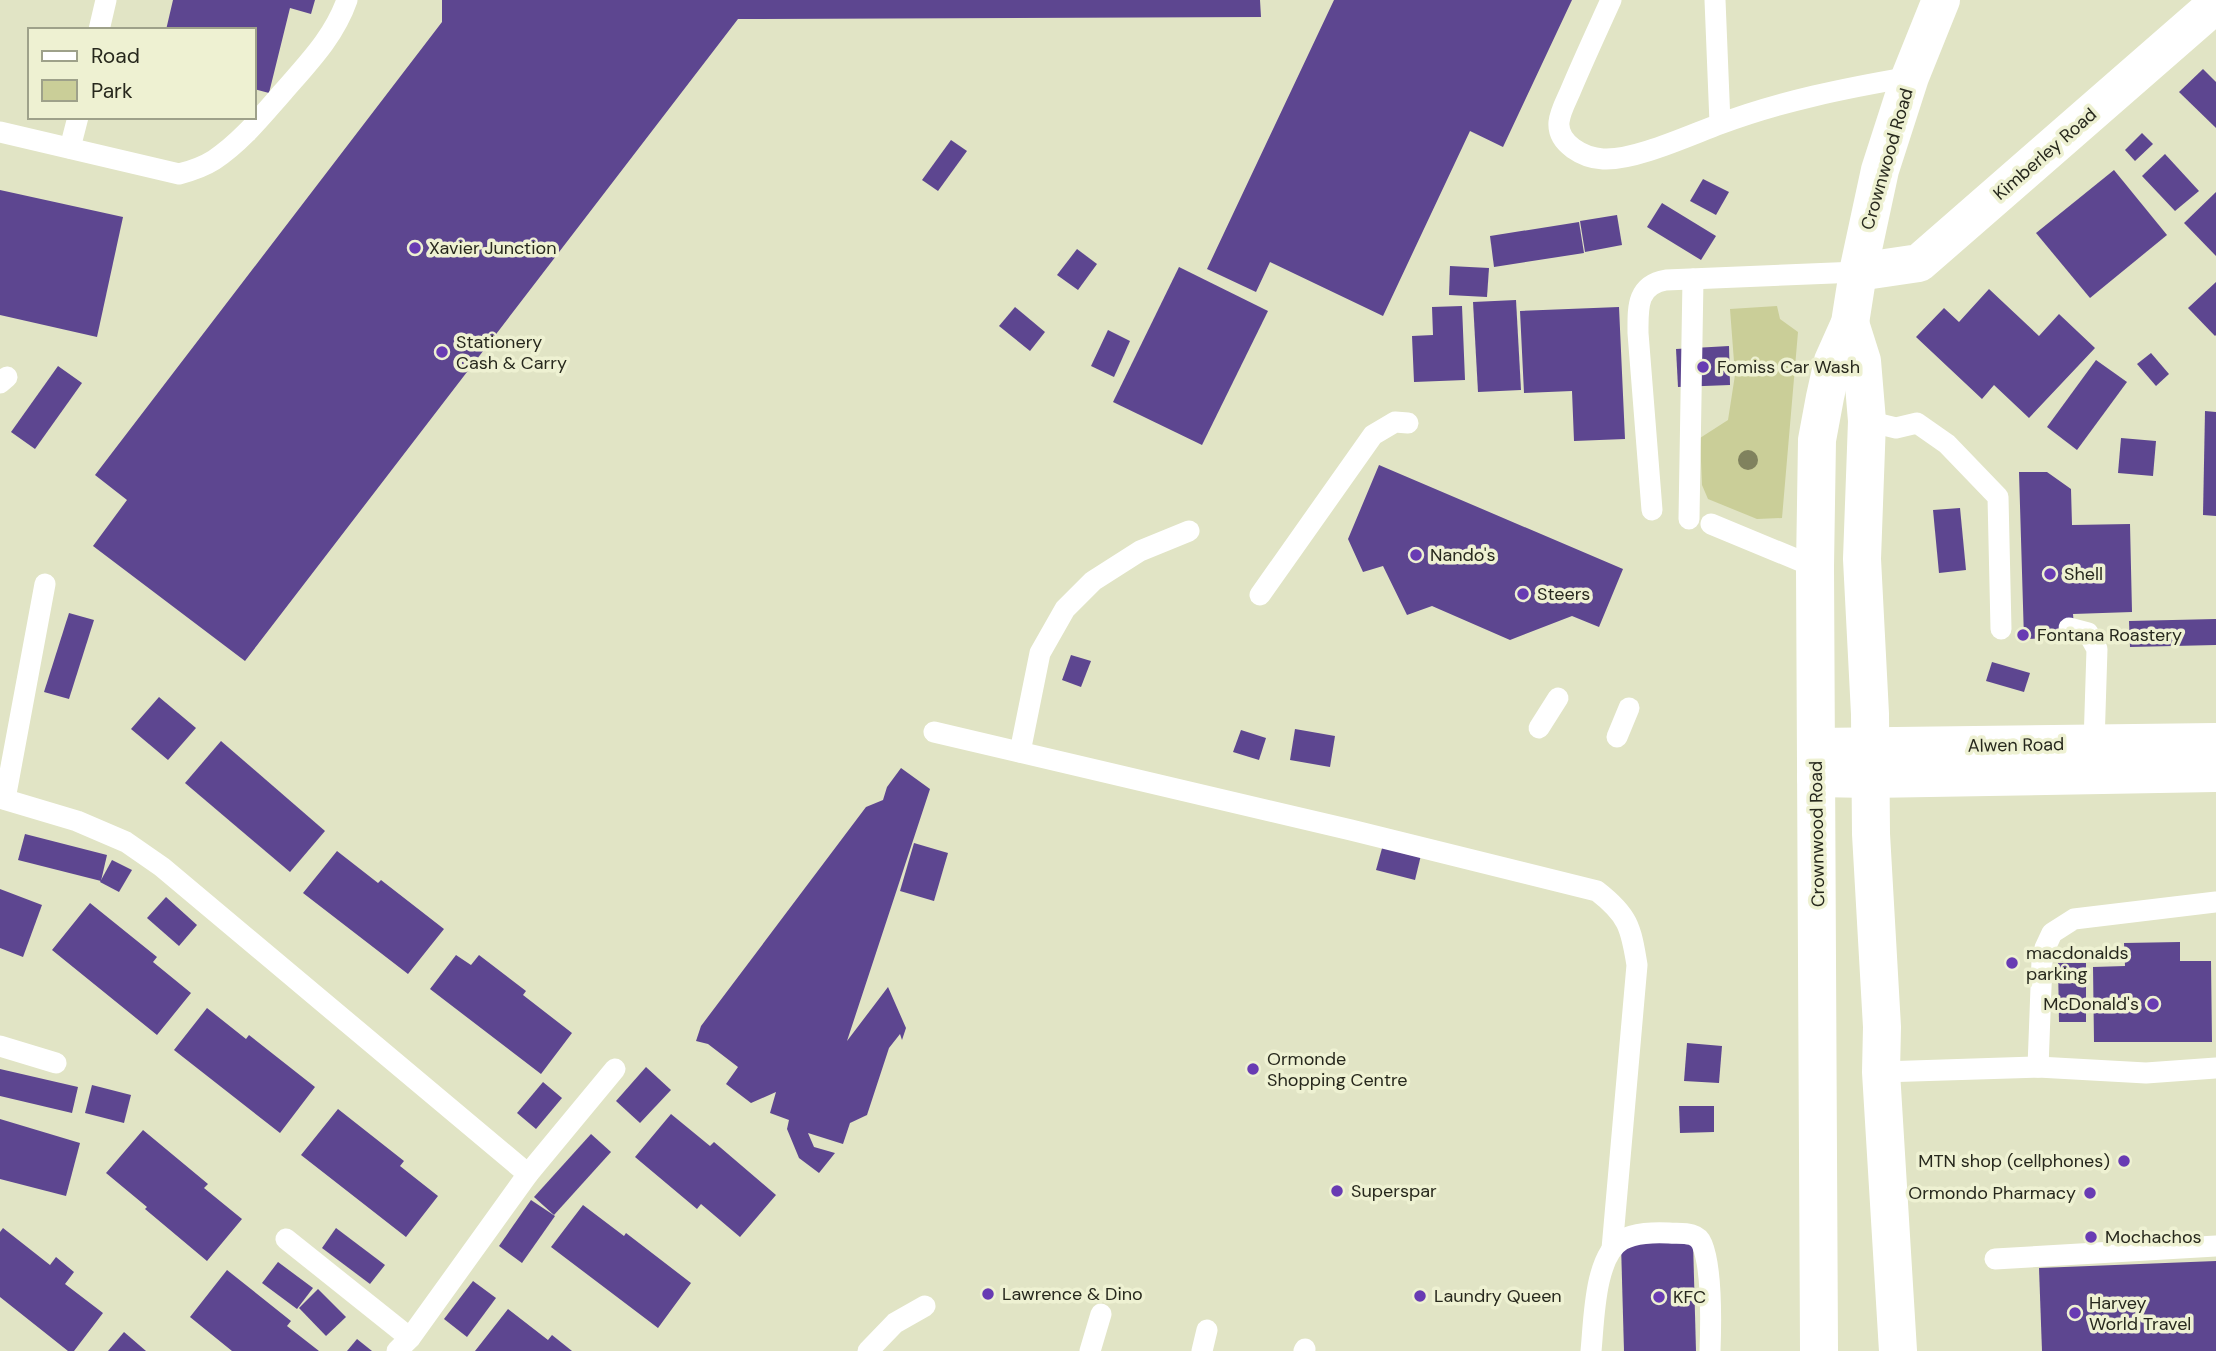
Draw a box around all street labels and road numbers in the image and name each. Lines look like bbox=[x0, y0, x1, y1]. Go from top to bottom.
street label: Crownwood Road bbox=[1855, 85, 1919, 233]
street label: Kimberley Road bbox=[1988, 102, 2102, 206]
street label: Alwen Road bbox=[1967, 732, 2065, 758]
street label: Crownwood Road bbox=[1804, 761, 1830, 907]

